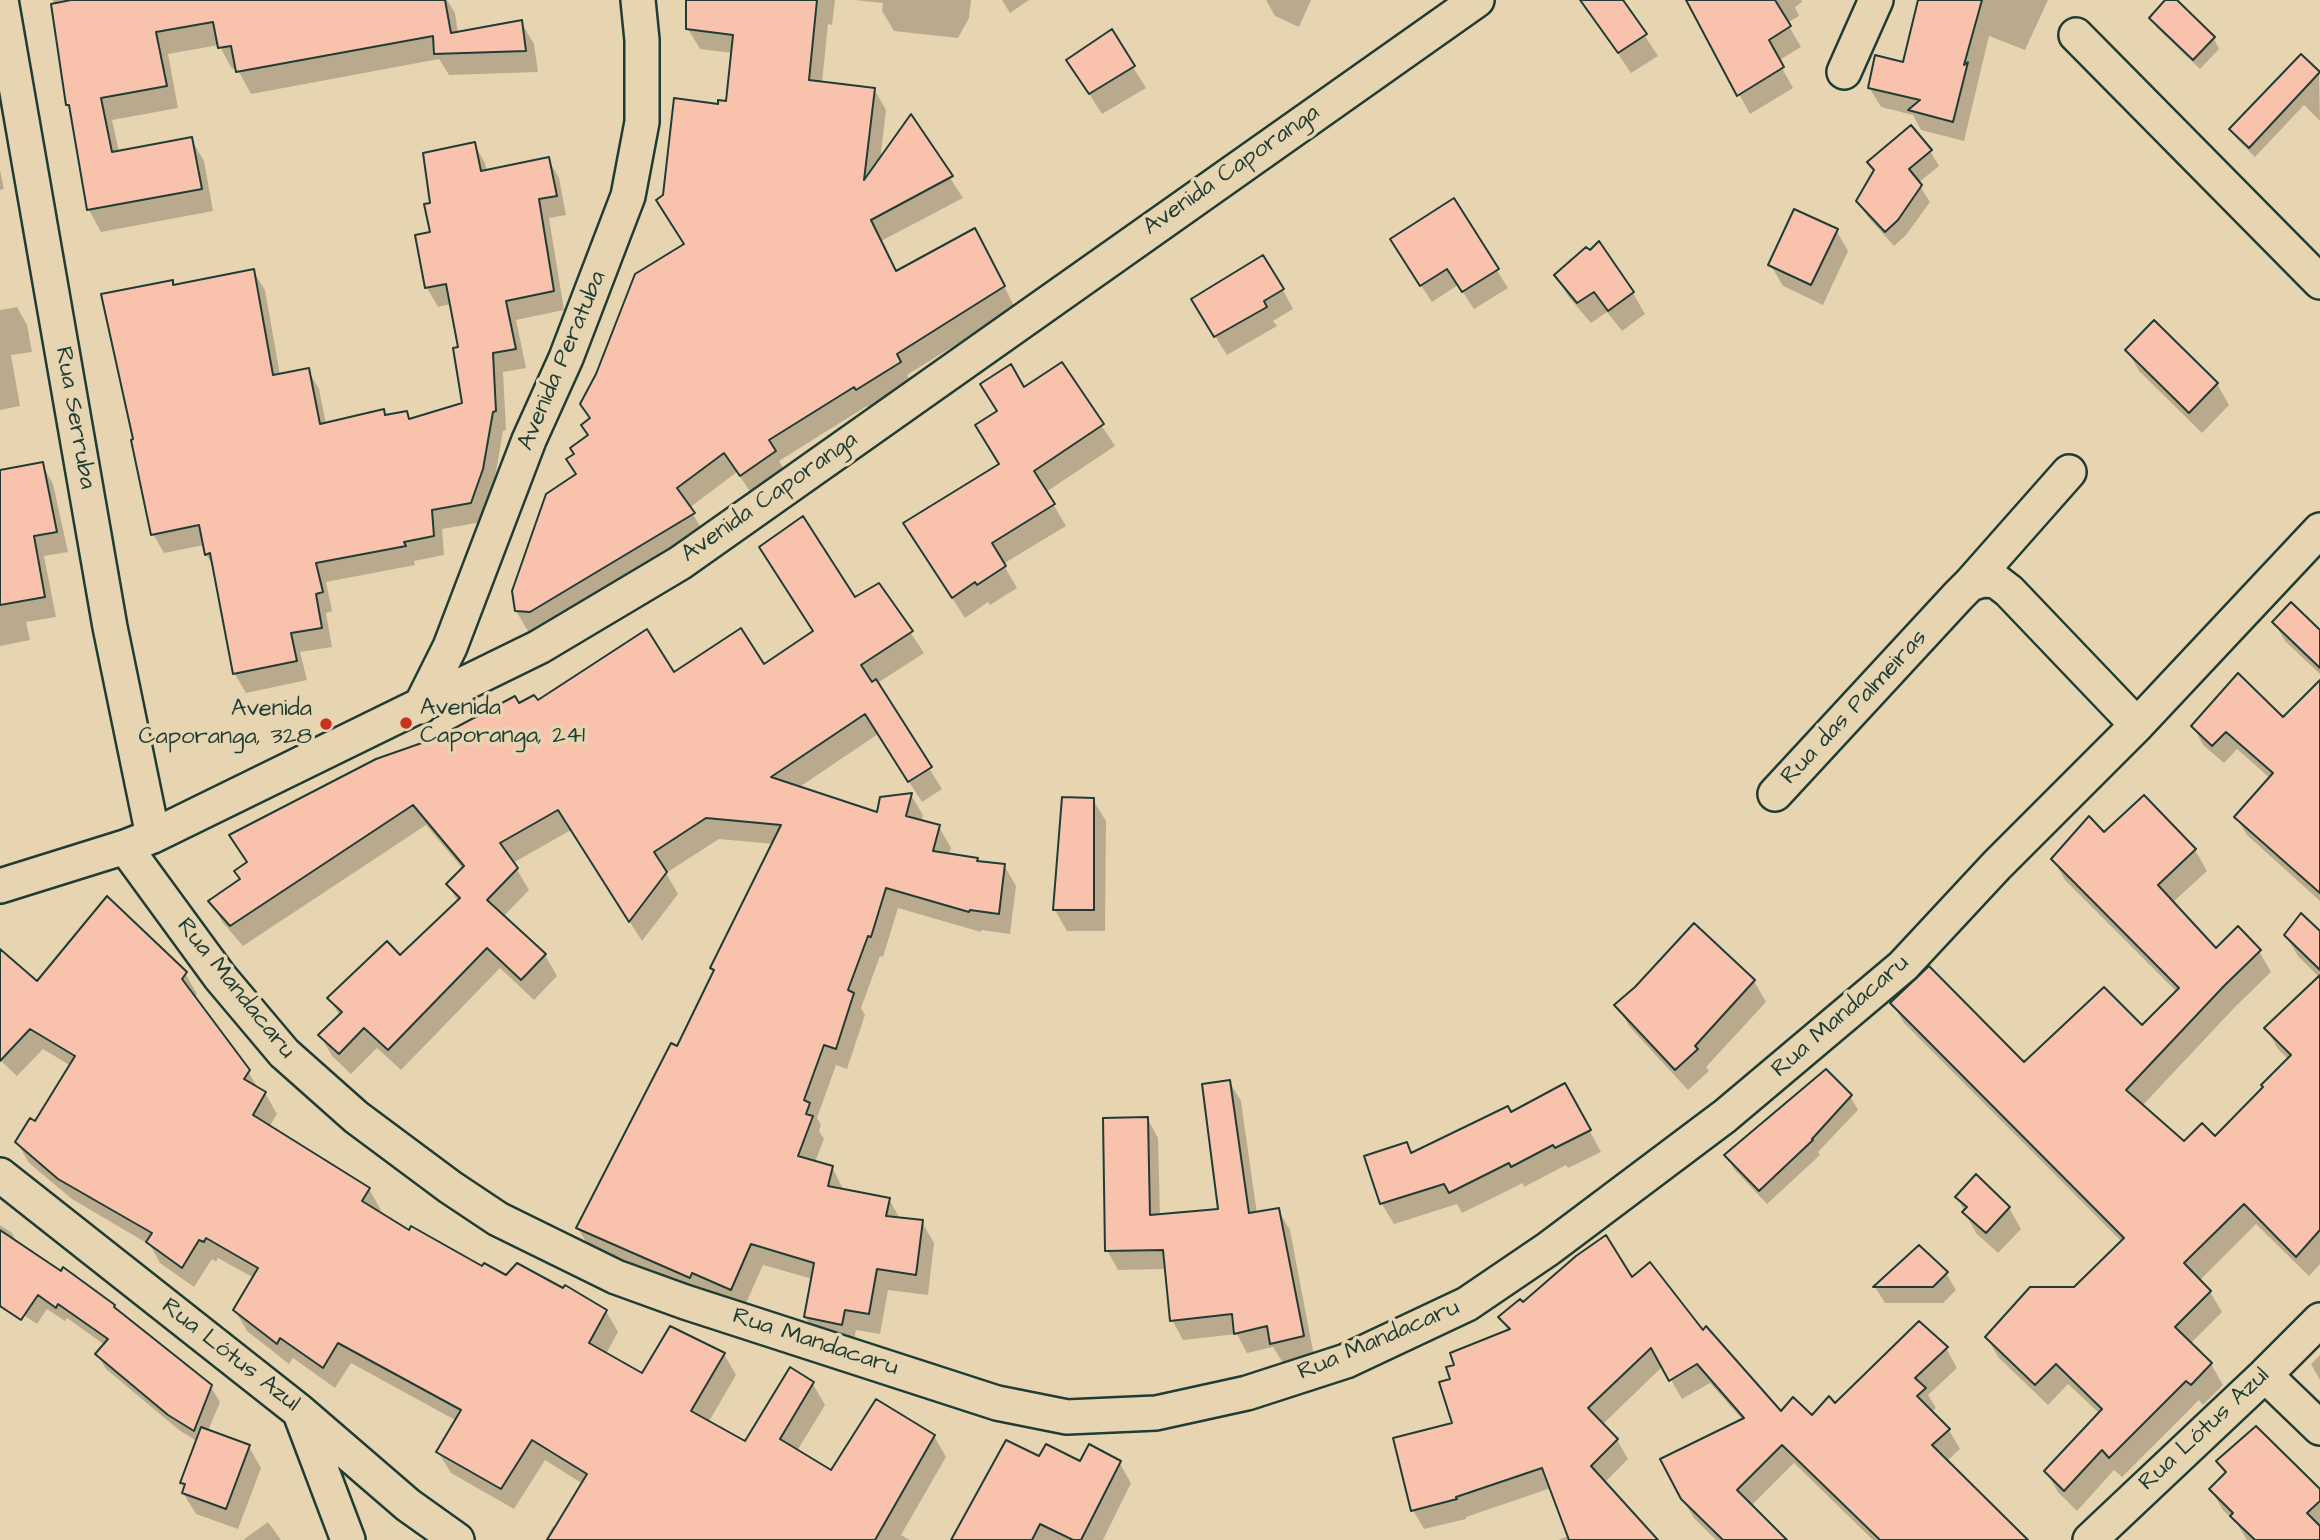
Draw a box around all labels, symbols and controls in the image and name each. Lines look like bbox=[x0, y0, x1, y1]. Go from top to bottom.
street label: Avenida Caporanga bbox=[1138, 99, 1326, 243]
street label: Avenida Peratuba bbox=[512, 267, 614, 455]
street label: Rua Serruba bbox=[47, 345, 101, 491]
street label: Avenida Caporanga bbox=[676, 426, 864, 570]
street label: Rua das Palmeiras bbox=[1776, 625, 1934, 791]
place label: Avenida Caporanga, 241 bbox=[420, 695, 585, 751]
place label: Avenida Caporanga, 328 bbox=[139, 696, 312, 752]
marker: Avenida Caporanga, 241 bbox=[398, 715, 414, 731]
marker: Avenida Caporanga, 328 bbox=[318, 716, 334, 732]
street label: Rua Mandacaru bbox=[170, 913, 300, 1065]
street label: Rua Mandacaru bbox=[1766, 950, 1916, 1084]
street label: Rua Lótus Azul bbox=[155, 1293, 305, 1419]
street label: Rua Mandacaru bbox=[1294, 1294, 1464, 1388]
street label: Rua Mandacaru bbox=[729, 1303, 901, 1383]
street label: Rua Lótus Azul bbox=[2134, 1362, 2276, 1498]

